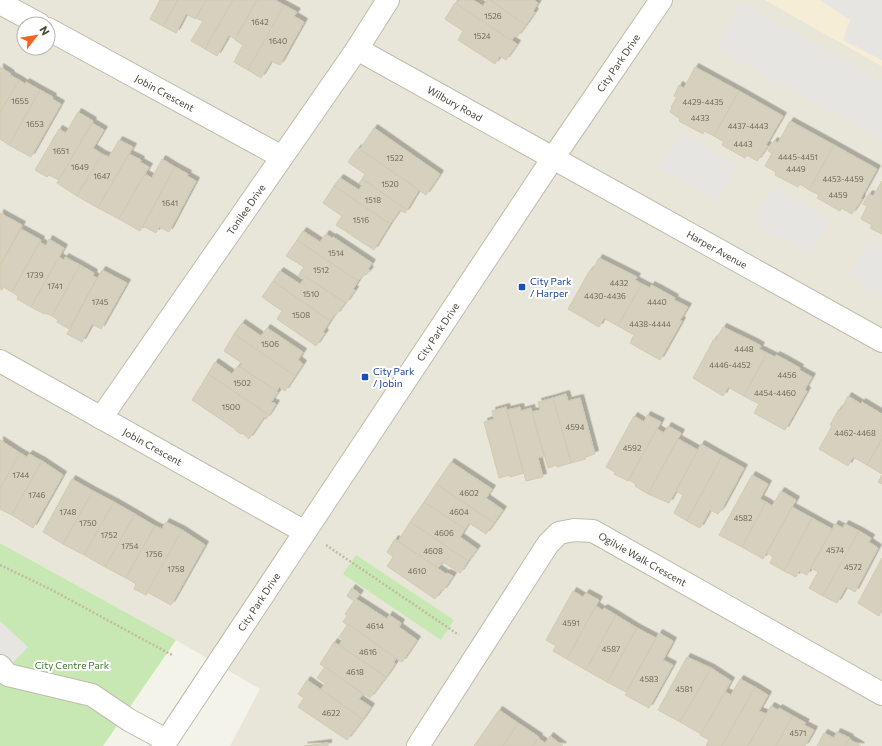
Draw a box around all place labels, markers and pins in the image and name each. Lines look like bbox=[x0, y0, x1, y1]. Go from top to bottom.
place label: City Park / Harper bbox=[530, 275, 572, 299]
marker: City Park / Harper bbox=[517, 282, 527, 292]
place label: City Park / Jobin bbox=[373, 365, 415, 389]
marker: City Park / Jobin bbox=[360, 372, 370, 382]

